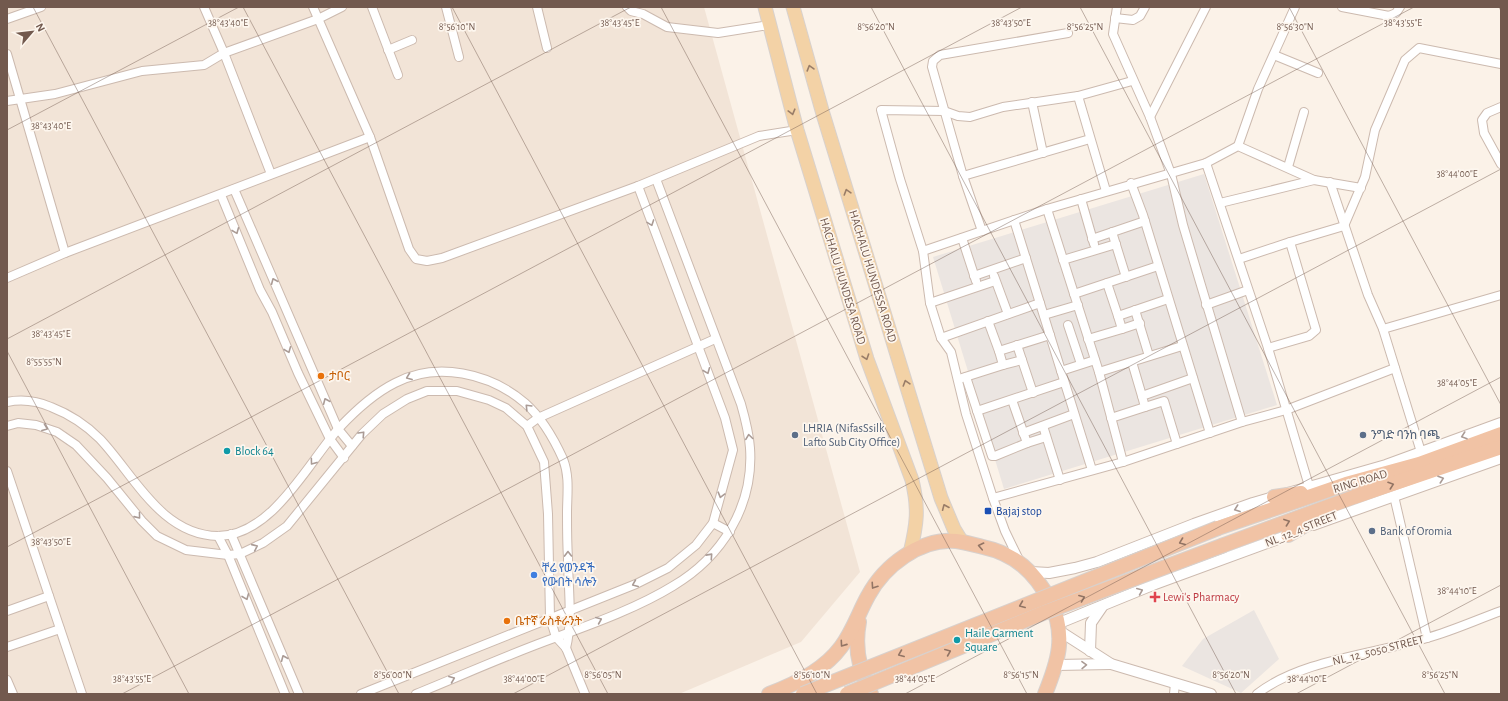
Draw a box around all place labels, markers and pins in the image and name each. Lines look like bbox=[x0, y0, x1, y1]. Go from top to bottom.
place label: ታቦር bbox=[329, 370, 350, 382]
marker: ታቦር bbox=[316, 371, 326, 381]
place label: LHRIA (NifasSsilk Lafto Sub City Office) bbox=[803, 422, 900, 449]
place label: ንግድ ባንከ ባጫ bbox=[1371, 429, 1440, 441]
marker: LHRIA (NifasSsilk Lafto Sub City Office) bbox=[790, 430, 800, 440]
marker: ንግድ ባንከ ባጫ bbox=[1358, 430, 1368, 440]
place label: Block 64 bbox=[235, 445, 274, 457]
marker: Block 64 bbox=[222, 446, 232, 456]
place label: Bajaj stop bbox=[996, 505, 1042, 518]
marker: Bajaj stop bbox=[983, 506, 993, 516]
place label: Bank of Oromia bbox=[1380, 525, 1453, 537]
marker: Bank of Oromia bbox=[1367, 526, 1377, 536]
place label: ቸሬ የወንዳች የውበት ሳሎን bbox=[542, 562, 597, 588]
marker: ቸሬ የወንዳች የውበት ሳሎን bbox=[529, 570, 539, 580]
place label: Lewi's Pharmacy bbox=[1163, 591, 1239, 604]
marker: Lewi's Pharmacy bbox=[1150, 592, 1160, 602]
place label: ቤተኛ ሬስቶራንት bbox=[515, 615, 583, 627]
marker: ቤተኛ ሬስቶራንት bbox=[502, 616, 512, 626]
place label: Haile Garment Square bbox=[965, 627, 1034, 653]
marker: Haile Garment Square bbox=[952, 635, 962, 645]

